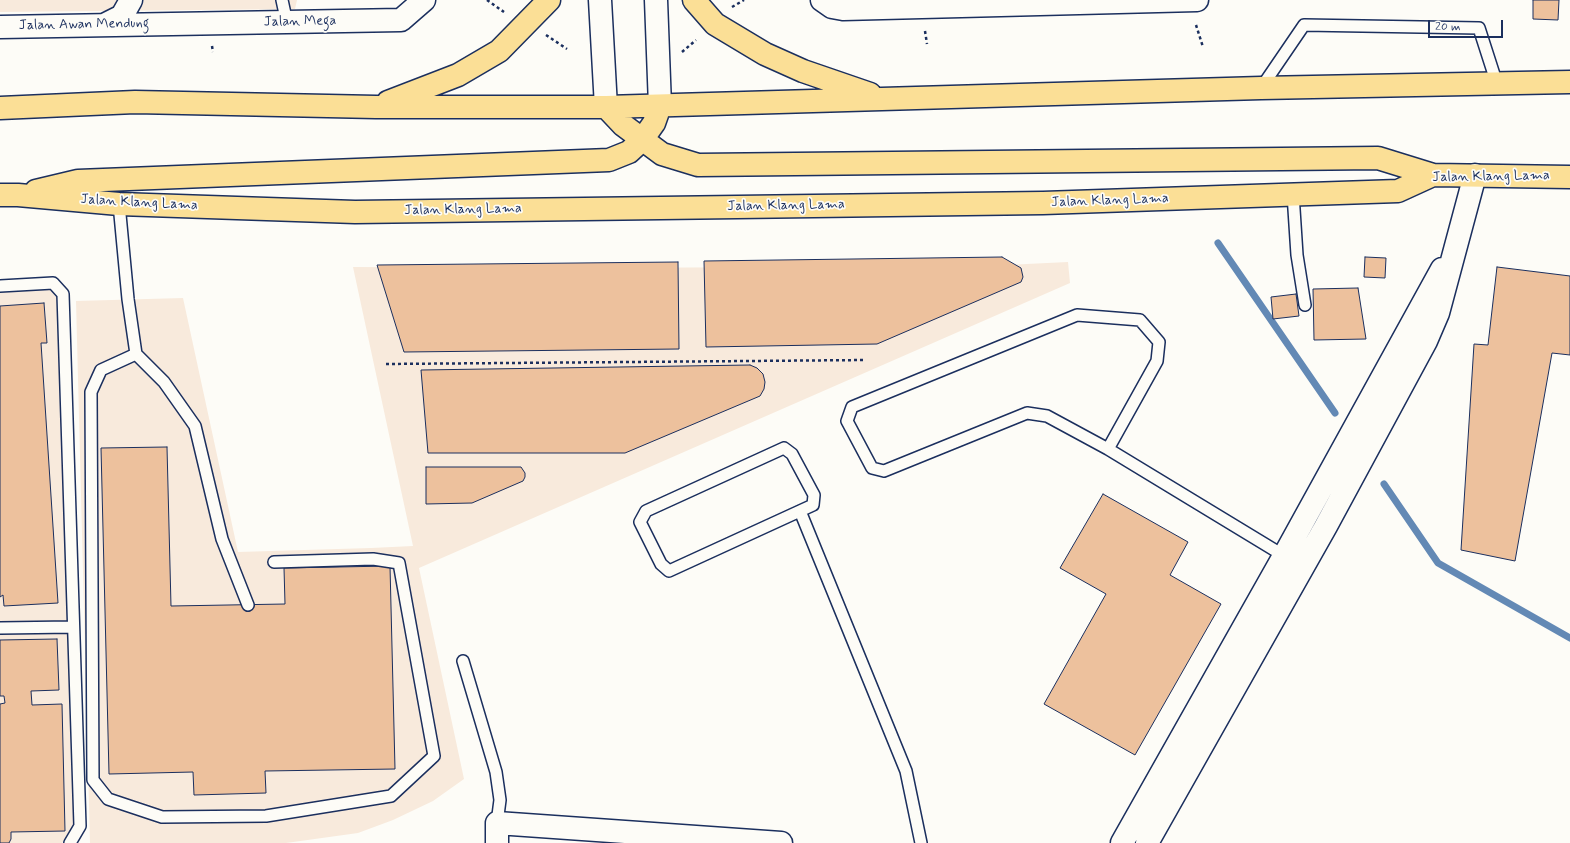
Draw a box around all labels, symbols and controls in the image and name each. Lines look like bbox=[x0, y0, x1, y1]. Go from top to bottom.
scale bar bbox=[1430, 12, 1505, 38]
street label: Jalan Mega bbox=[263, 13, 337, 31]
street label: Jalan Awan Mendung bbox=[19, 15, 149, 35]
text: 20 m bbox=[1435, 19, 1461, 35]
street label: Jalan Klang Lama bbox=[1432, 168, 1550, 186]
street label: Jalan Klang Lama bbox=[1051, 191, 1169, 211]
street label: Jalan Klang Lama bbox=[80, 192, 198, 214]
street label: Jalan Klang Lama bbox=[727, 197, 845, 215]
street label: Jalan Klang Lama bbox=[404, 201, 522, 219]

